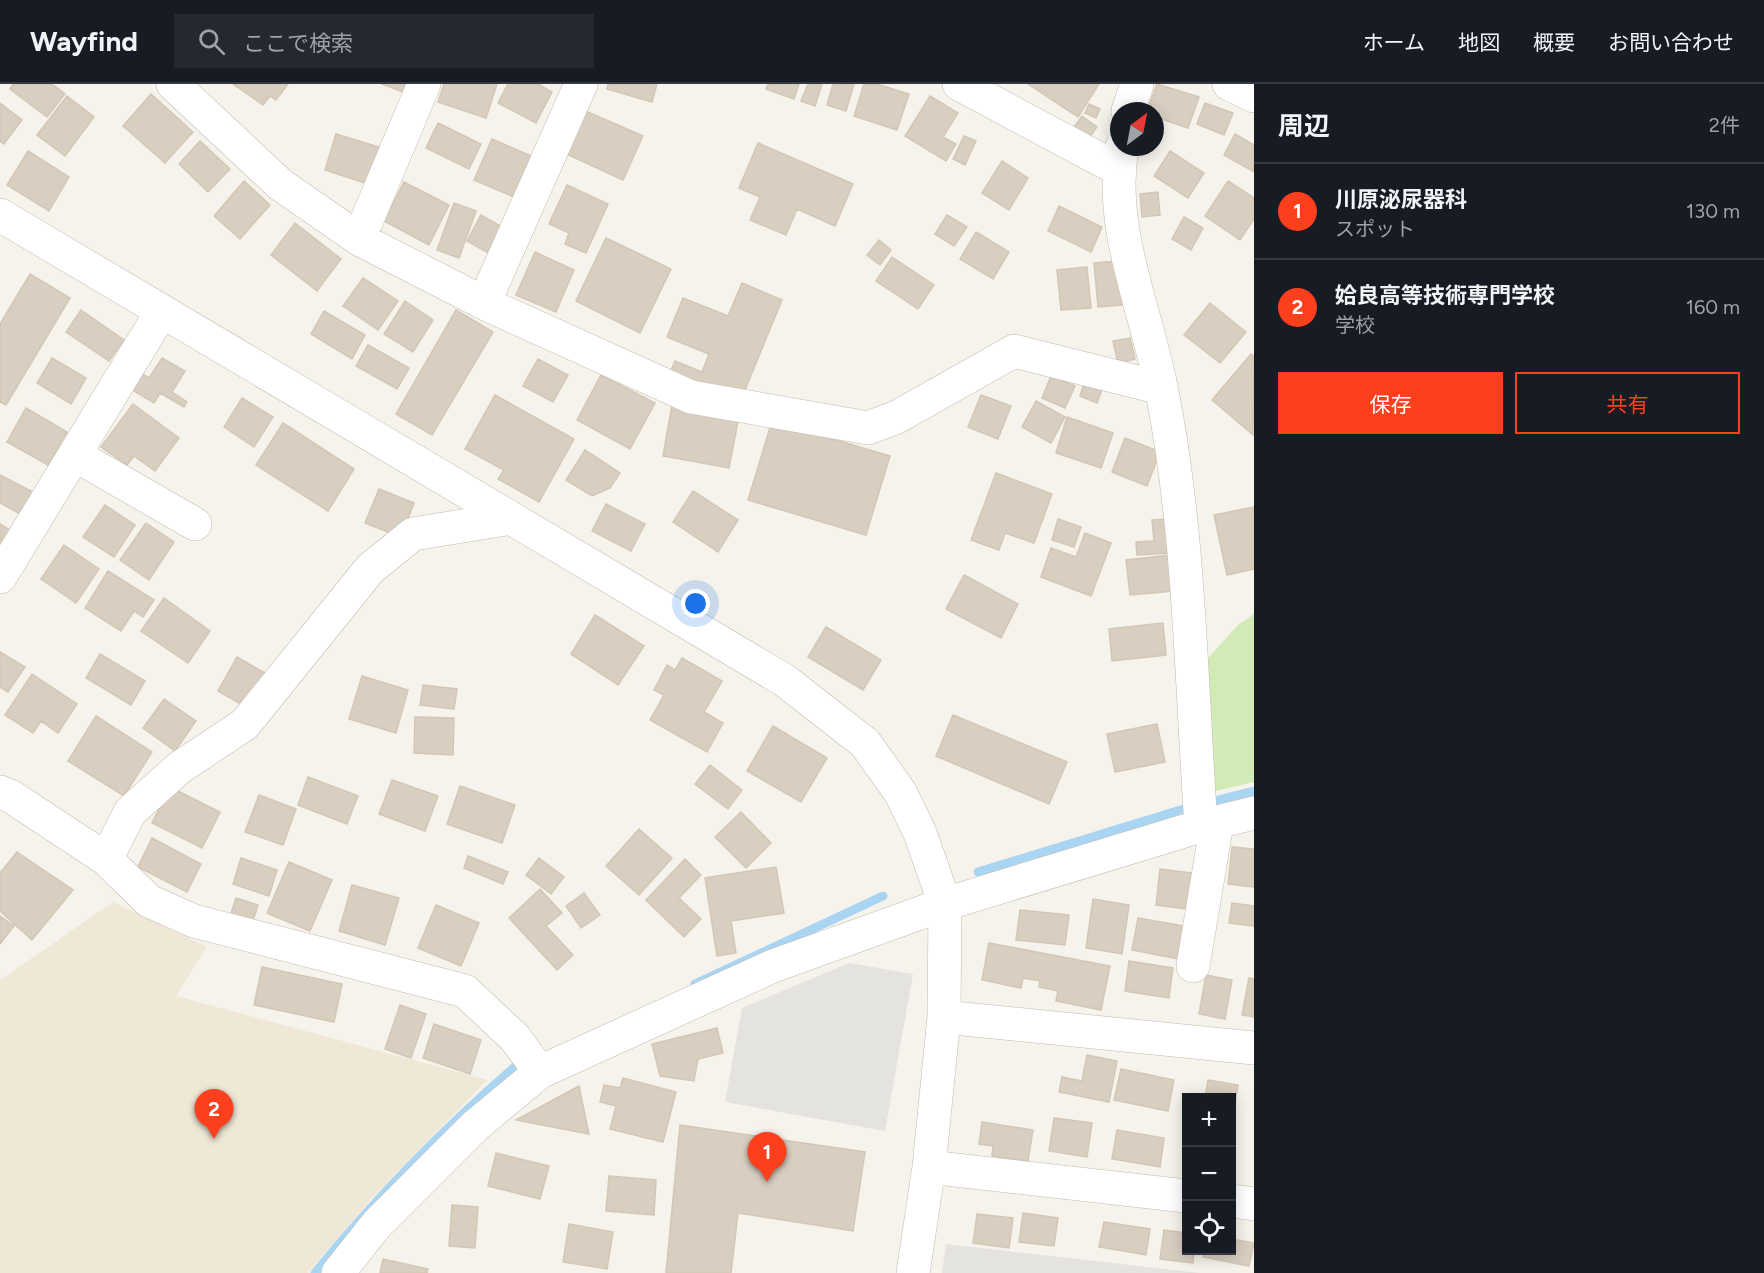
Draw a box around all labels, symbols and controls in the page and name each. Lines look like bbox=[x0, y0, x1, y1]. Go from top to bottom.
search box bbox=[174, 14, 594, 68]
text: Wayfind bbox=[30, 24, 138, 58]
icon: search bbox=[195, 25, 228, 58]
text: ここで検索 bbox=[243, 30, 353, 57]
text: ホーム bbox=[1363, 30, 1425, 55]
text: 地図 bbox=[1458, 30, 1500, 55]
text: 概要 bbox=[1533, 30, 1575, 55]
text: お問い合わせ bbox=[1608, 30, 1734, 55]
north arrow bbox=[1110, 102, 1164, 156]
text: 周辺 bbox=[1278, 110, 1330, 142]
text: 2件 bbox=[1709, 113, 1740, 137]
text: 川原泌尿器科 bbox=[1335, 186, 1467, 213]
text: 1 bbox=[1293, 199, 1302, 223]
text: 130 m bbox=[1686, 199, 1740, 223]
text: スポット bbox=[1335, 217, 1415, 241]
text: 姶良高等技術専門学校 bbox=[1335, 282, 1555, 309]
text: 2 bbox=[1292, 295, 1303, 319]
text: 160 m bbox=[1686, 295, 1740, 319]
text: 学校 bbox=[1335, 313, 1375, 337]
button: 保存 bbox=[1278, 372, 1503, 434]
button: 共有 bbox=[1515, 372, 1740, 434]
your location bbox=[681, 589, 710, 618]
pin: 2 bbox=[194, 1090, 234, 1139]
map controls bbox=[1182, 1093, 1236, 1255]
button: + bbox=[1182, 1093, 1236, 1147]
pin: 1 bbox=[748, 1132, 786, 1182]
button: − bbox=[1182, 1147, 1236, 1201]
button: locate bbox=[1182, 1201, 1236, 1255]

